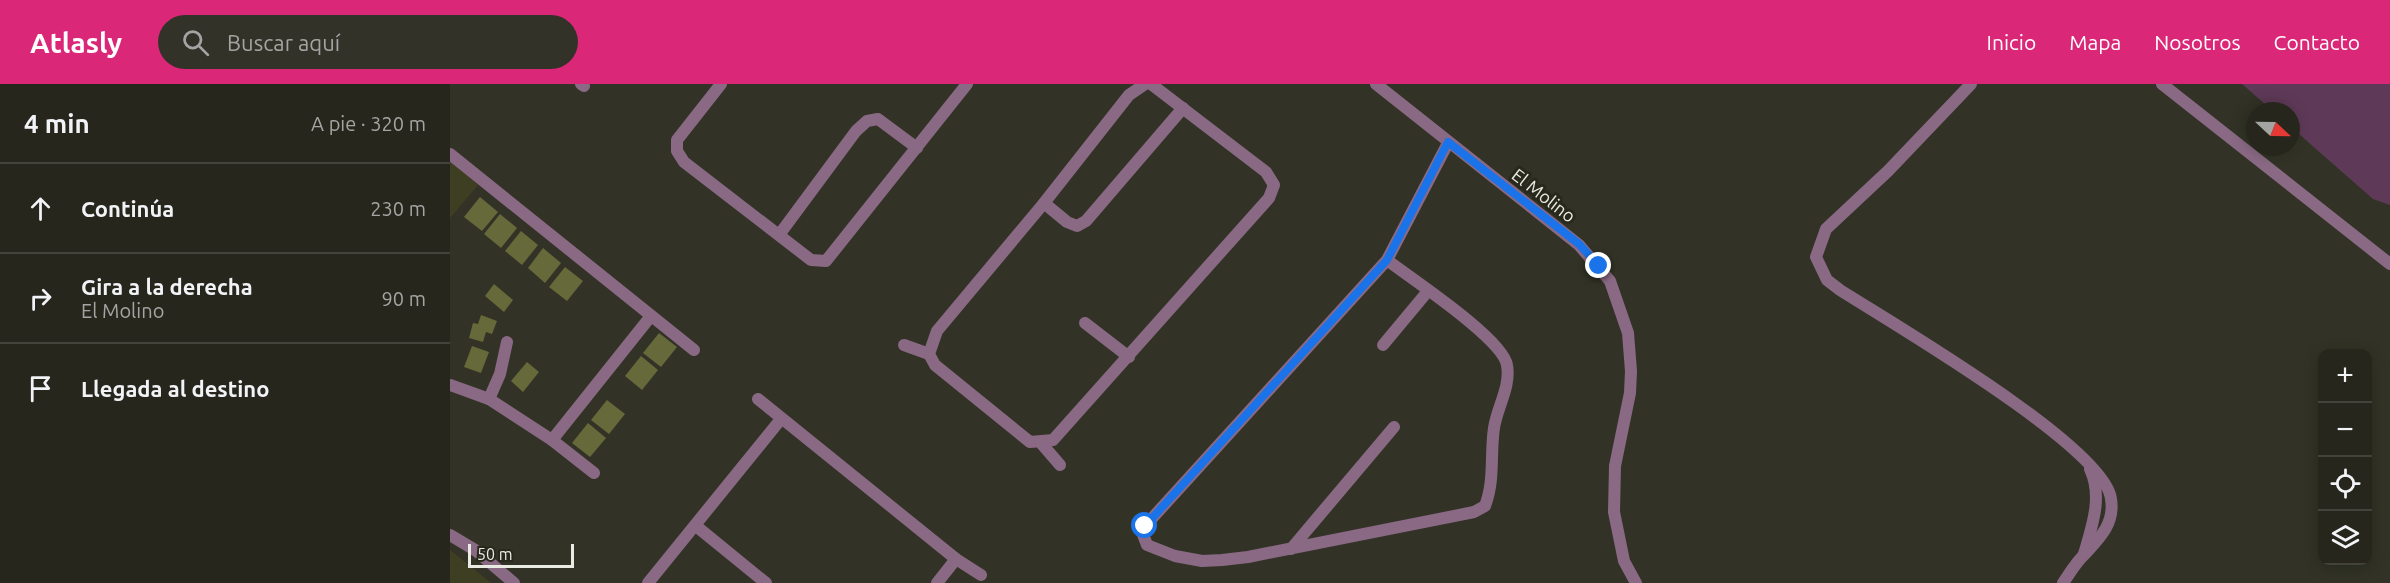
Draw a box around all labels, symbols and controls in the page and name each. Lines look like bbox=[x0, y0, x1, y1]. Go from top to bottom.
search box bbox=[158, 15, 578, 69]
icon: search bbox=[179, 26, 212, 59]
text: Atlasly bbox=[30, 27, 122, 58]
text: Buscar aquí bbox=[227, 30, 340, 55]
text: Inicio bbox=[1987, 30, 2036, 54]
text: Mapa bbox=[2069, 30, 2121, 54]
text: Nosotros bbox=[2154, 30, 2241, 54]
text: Contacto bbox=[2274, 30, 2360, 54]
north arrow bbox=[2246, 102, 2300, 156]
text: 4 min bbox=[24, 109, 90, 138]
text: A pie · 320 m bbox=[311, 112, 426, 135]
street label: El Molino bbox=[1508, 164, 1580, 226]
icon: ahead bbox=[24, 192, 57, 225]
text: Continúa bbox=[81, 196, 174, 221]
text: 230 m bbox=[370, 197, 426, 220]
route end bbox=[1585, 252, 1611, 278]
text: Gira a la derecha bbox=[81, 274, 253, 299]
icon: right bbox=[24, 282, 57, 315]
text: 90 m bbox=[382, 287, 426, 310]
text: El Molino bbox=[81, 299, 164, 322]
map controls bbox=[2318, 349, 2372, 565]
button: + bbox=[2318, 349, 2372, 403]
icon: arrive bbox=[24, 372, 57, 405]
text: Llegada al destino bbox=[81, 376, 269, 401]
button: − bbox=[2318, 403, 2372, 457]
button: locate bbox=[2318, 457, 2372, 511]
button: layers bbox=[2318, 511, 2372, 565]
route start bbox=[1131, 512, 1157, 538]
scale bar bbox=[468, 541, 574, 568]
text: 50 m bbox=[477, 545, 513, 563]

